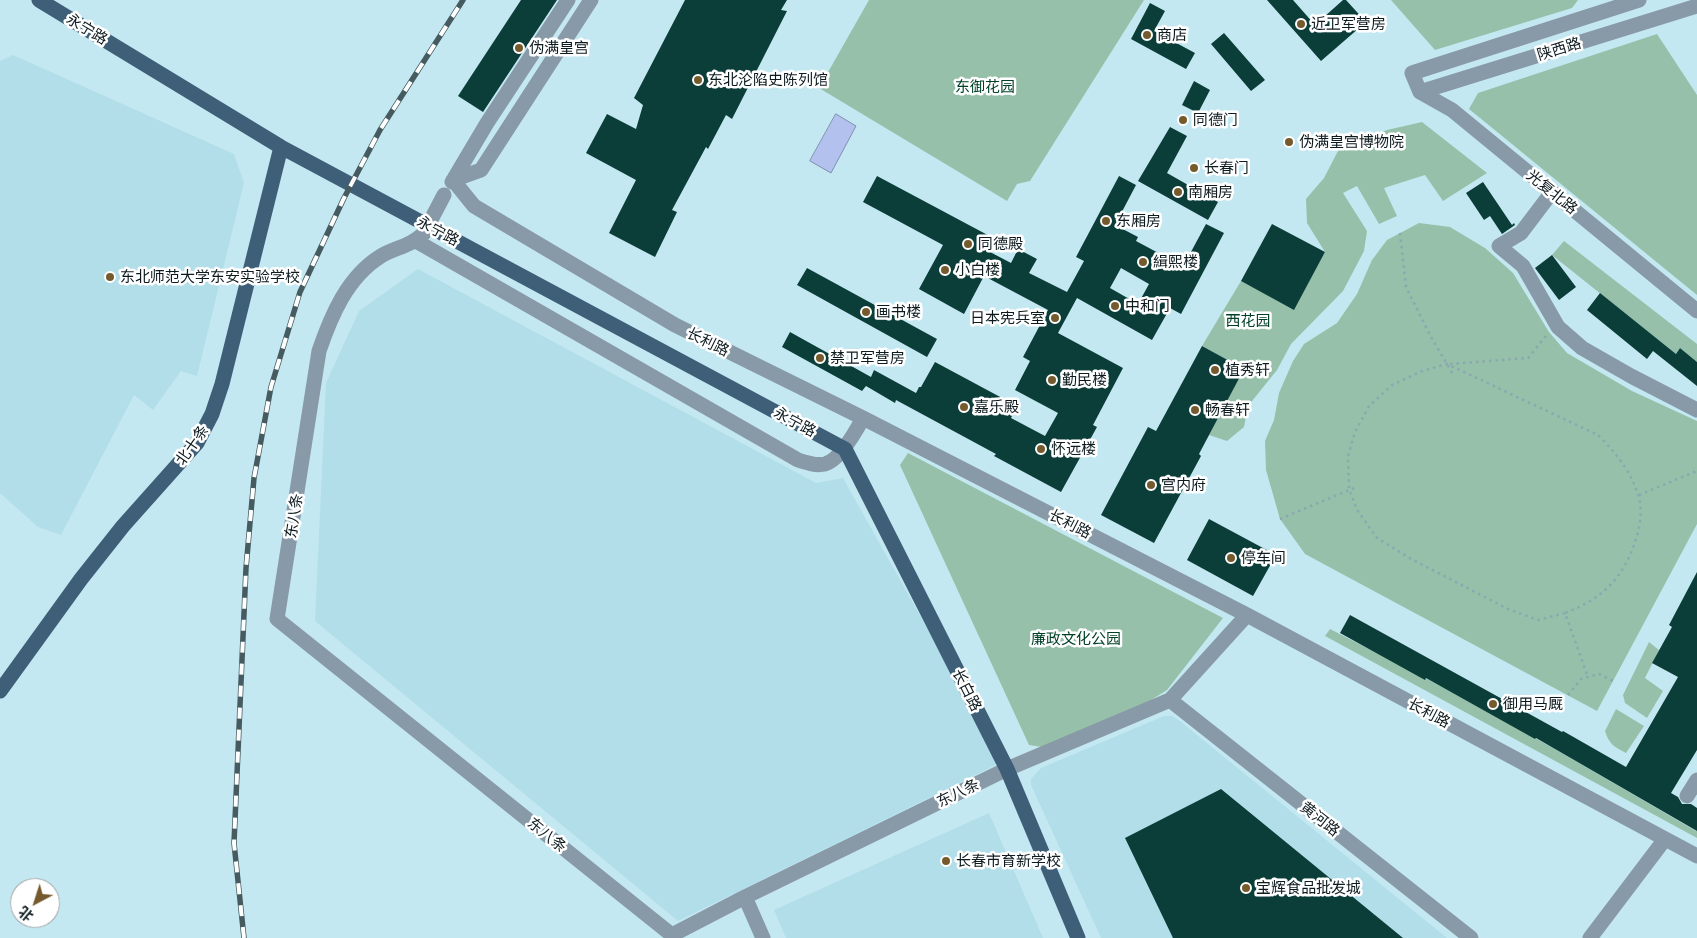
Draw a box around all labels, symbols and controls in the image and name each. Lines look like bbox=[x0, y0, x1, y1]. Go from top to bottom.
street label: 永宁路 bbox=[63, 10, 111, 48]
place label: 近卫军营房 bbox=[1311, 15, 1386, 33]
marker: 近卫军营房 bbox=[1295, 18, 1307, 30]
place label: 商店 bbox=[1157, 26, 1187, 44]
marker: 商店 bbox=[1141, 29, 1153, 41]
street label: 陕西路 bbox=[1535, 34, 1583, 64]
place label: 伪满皇宫 bbox=[529, 39, 589, 57]
marker: 伪满皇宫 bbox=[513, 42, 525, 54]
place label: 东北沦陷史陈列馆 bbox=[708, 71, 828, 89]
marker: 东北沦陷史陈列馆 bbox=[692, 74, 704, 86]
park label: 东御花园 bbox=[955, 78, 1015, 96]
place label: 同德门 bbox=[1193, 111, 1238, 129]
marker: 同德门 bbox=[1177, 114, 1189, 126]
place label: 伪满皇宫博物院 bbox=[1299, 133, 1404, 151]
marker: 伪满皇宫博物院 bbox=[1283, 136, 1295, 148]
place label: 长春门 bbox=[1204, 159, 1249, 177]
marker: 长春门 bbox=[1188, 162, 1200, 174]
street label: 光复北路 bbox=[1523, 166, 1581, 218]
place label: 南厢房 bbox=[1188, 183, 1233, 201]
marker: 南厢房 bbox=[1172, 186, 1184, 198]
street label: 永宁路 bbox=[414, 212, 462, 250]
place label: 东厢房 bbox=[1116, 212, 1161, 230]
marker: 东厢房 bbox=[1100, 215, 1112, 227]
place label: 同德殿 bbox=[978, 235, 1023, 253]
marker: 同德殿 bbox=[962, 238, 974, 250]
place label: 緝熙楼 bbox=[1153, 253, 1198, 271]
marker: 緝熙楼 bbox=[1137, 256, 1149, 268]
place label: 小白楼 bbox=[955, 261, 1000, 279]
marker: 小白楼 bbox=[939, 264, 951, 276]
place label: 东北师范大学东安实验学校 bbox=[120, 268, 300, 286]
marker: 东北师范大学东安实验学校 bbox=[104, 271, 116, 283]
place label: 中和门 bbox=[1125, 297, 1170, 315]
marker: 中和门 bbox=[1109, 300, 1121, 312]
place label: 画书楼 bbox=[876, 303, 921, 321]
marker: 画书楼 bbox=[860, 306, 872, 318]
place label: 日本宪兵室 bbox=[970, 309, 1045, 327]
marker: 日本宪兵室 bbox=[1049, 312, 1061, 324]
park label: 西花园 bbox=[1226, 312, 1270, 330]
street label: 长利路 bbox=[684, 324, 732, 360]
place label: 禁卫军营房 bbox=[830, 349, 905, 367]
marker: 禁卫军营房 bbox=[814, 352, 826, 364]
place label: 植秀轩 bbox=[1225, 361, 1270, 379]
marker: 植秀轩 bbox=[1209, 364, 1221, 376]
place label: 勤民楼 bbox=[1062, 371, 1107, 389]
marker: 勤民楼 bbox=[1046, 374, 1058, 386]
place label: 嘉乐殿 bbox=[974, 398, 1019, 416]
marker: 嘉乐殿 bbox=[958, 401, 970, 413]
place label: 畅春轩 bbox=[1205, 401, 1250, 419]
street label: 永宁路 bbox=[771, 403, 819, 441]
marker: 畅春轩 bbox=[1189, 404, 1201, 416]
street label: 北十条 bbox=[172, 421, 212, 469]
place label: 怀远楼 bbox=[1051, 440, 1096, 458]
marker: 怀远楼 bbox=[1035, 443, 1047, 455]
place label: 宫内府 bbox=[1161, 476, 1206, 494]
marker: 宫内府 bbox=[1145, 479, 1157, 491]
street label: 东八条 bbox=[282, 492, 306, 540]
street label: 长利路 bbox=[1046, 506, 1094, 542]
place label: 停车间 bbox=[1241, 549, 1286, 567]
marker: 停车间 bbox=[1225, 552, 1237, 564]
park label: 廉政文化公园 bbox=[1031, 630, 1121, 648]
street label: 长白路 bbox=[949, 666, 985, 714]
street label: 长利路 bbox=[1405, 694, 1453, 732]
place label: 御用马厩 bbox=[1503, 695, 1563, 713]
marker: 御用马厩 bbox=[1487, 698, 1499, 710]
street label: 东八条 bbox=[934, 775, 982, 811]
street label: 黄河路 bbox=[1297, 798, 1343, 840]
street label: 东八条 bbox=[524, 814, 570, 856]
place label: 长春市育新学校 bbox=[956, 852, 1061, 870]
marker: 长春市育新学校 bbox=[940, 855, 952, 867]
north arrow bbox=[10, 878, 60, 928]
place label: 宝辉食品批发城 bbox=[1256, 879, 1361, 897]
marker: 宝辉食品批发城 bbox=[1240, 882, 1252, 894]
text: 北 bbox=[15, 903, 37, 925]

